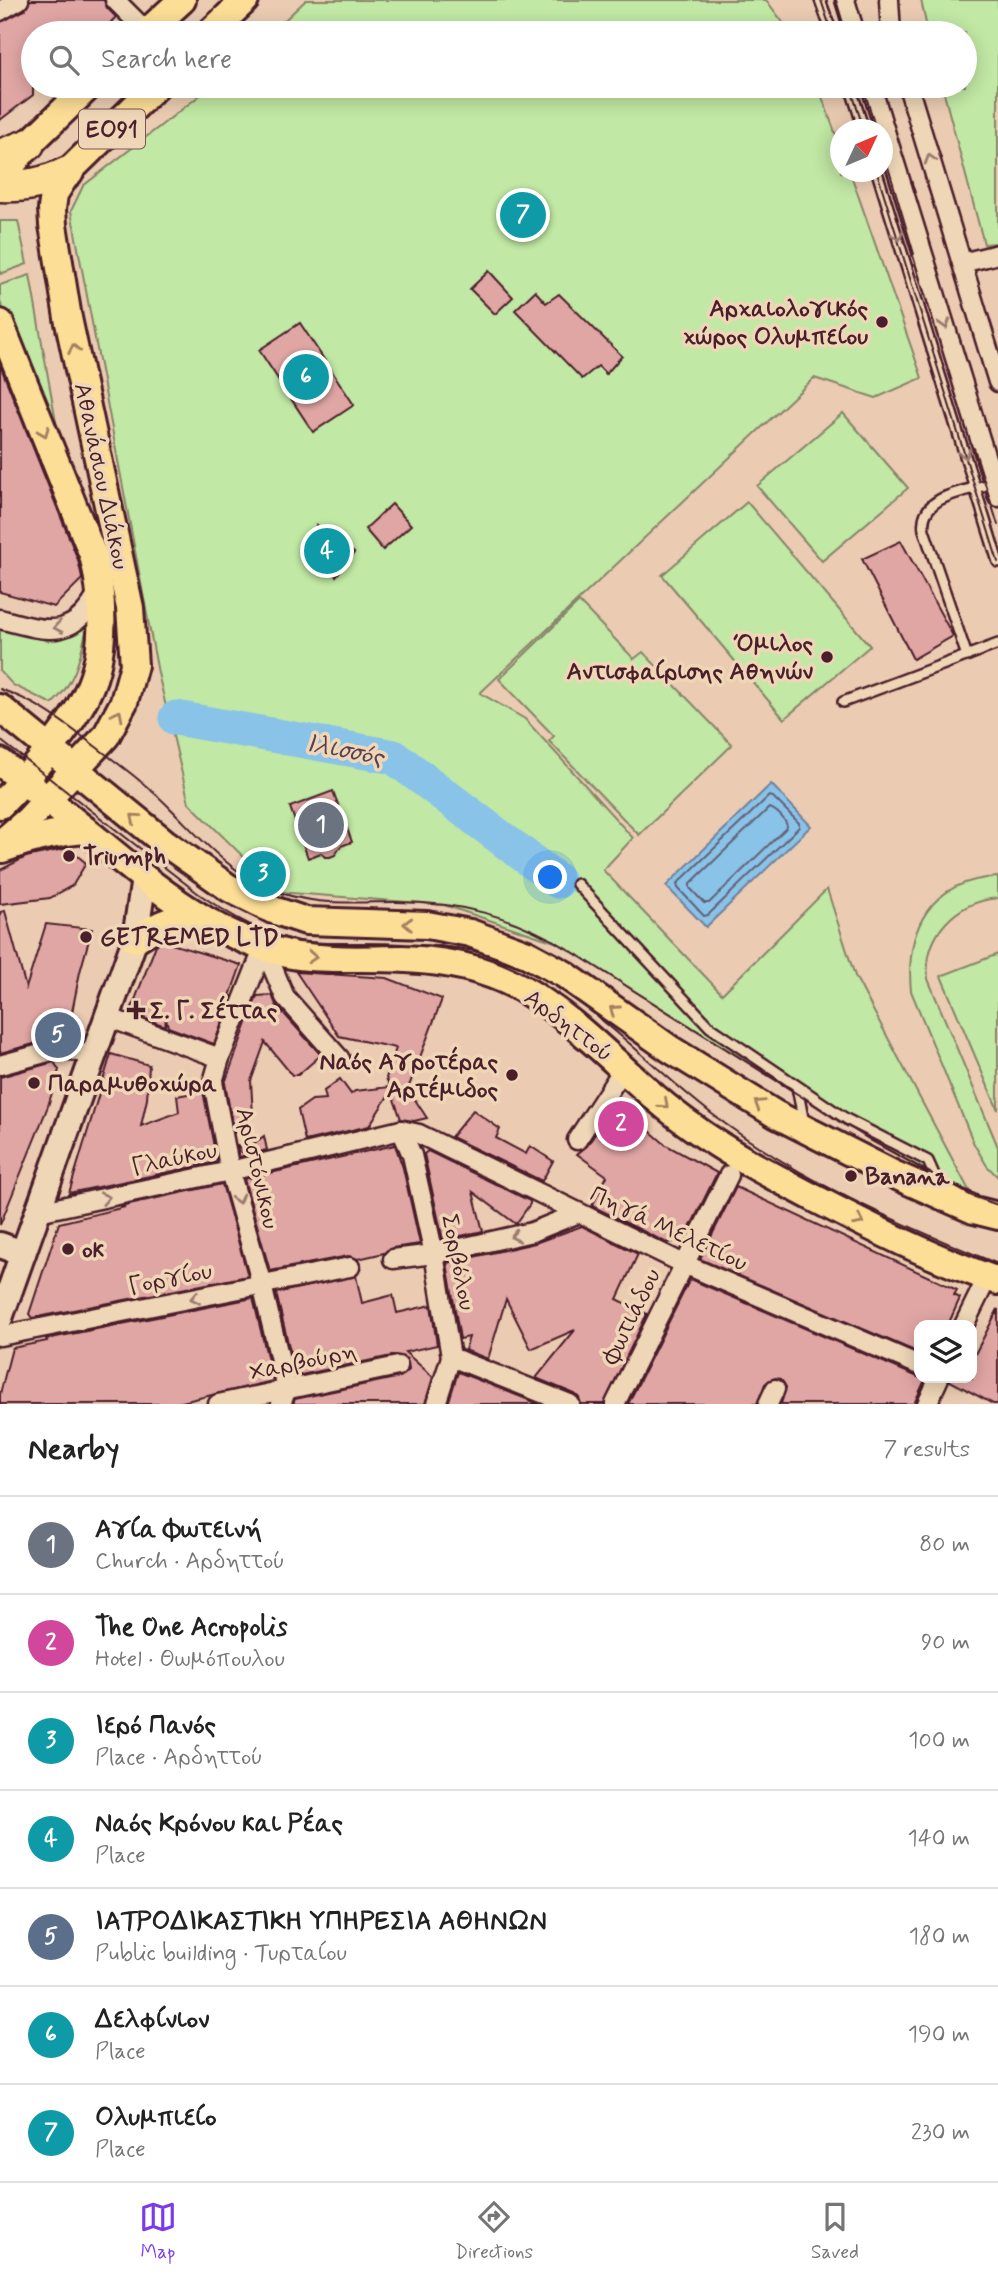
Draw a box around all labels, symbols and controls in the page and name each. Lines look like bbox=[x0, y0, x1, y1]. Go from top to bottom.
search box bbox=[21, 21, 977, 98]
icon: search bbox=[45, 41, 83, 79]
text: Search here bbox=[101, 43, 232, 77]
road number: ΕΟ91 bbox=[79, 110, 145, 148]
north arrow bbox=[830, 119, 893, 182]
one-way arrow bbox=[924, 154, 939, 166]
pin: 7 bbox=[500, 189, 546, 241]
one-way arrow bbox=[890, 230, 905, 242]
place label: Αρχαιολογικός χώρος Ολυμπείου bbox=[683, 294, 868, 353]
marker: Αρχαιολογικός χώρος Ολυμπείου bbox=[874, 314, 890, 330]
one-way arrow bbox=[937, 318, 952, 330]
one-way arrow bbox=[68, 343, 83, 355]
pin: 6 bbox=[283, 351, 329, 403]
street label: Αθανάσιου Διάκου bbox=[66, 380, 135, 573]
one-way arrow bbox=[35, 425, 49, 437]
one-way arrow bbox=[957, 447, 971, 460]
pin: 4 bbox=[304, 525, 350, 577]
one-way arrow bbox=[52, 619, 64, 634]
place label: Όμιλος Αντισφαίρισης Αθηνών bbox=[567, 629, 813, 688]
marker: Όμιλος Αντισφαίρισης Αθηνών bbox=[819, 649, 835, 665]
one-way arrow bbox=[109, 710, 123, 722]
water label: Ιλισσός bbox=[303, 727, 388, 775]
pin: 1 bbox=[298, 799, 344, 851]
one-way arrow bbox=[131, 814, 144, 826]
place label: Triumph bbox=[83, 842, 166, 873]
marker: Triumph bbox=[61, 848, 77, 864]
pin: 3 bbox=[240, 848, 286, 900]
your location bbox=[533, 860, 567, 894]
one-way arrow bbox=[402, 917, 413, 932]
place label: GETREMED LTD bbox=[100, 923, 279, 954]
marker: GETREMED LTD bbox=[78, 929, 94, 945]
one-way arrow bbox=[307, 949, 318, 964]
street label: Αρδηττού bbox=[517, 983, 619, 1070]
place label: Σ. Γ. Σέττας bbox=[150, 995, 278, 1027]
marker: Σ. Γ. Σέττας bbox=[128, 1002, 144, 1018]
one-way arrow bbox=[609, 1005, 622, 1018]
pin: 5 bbox=[35, 1009, 81, 1061]
place label: Ναός Αγροτέρας Αρτέμιδος bbox=[319, 1046, 498, 1106]
marker: Ναός Αγροτέρας Αρτέμιδος bbox=[504, 1067, 520, 1083]
place label: Παραμυθοχώρα bbox=[48, 1069, 217, 1100]
marker: Παραμυθοχώρα bbox=[26, 1075, 42, 1091]
one-way arrow bbox=[656, 1096, 669, 1109]
pin: 2 bbox=[598, 1098, 644, 1150]
one-way arrow bbox=[754, 1100, 767, 1113]
street label: Αριστόνικου bbox=[228, 1105, 286, 1232]
street label: Γλαύκου bbox=[129, 1135, 220, 1184]
place label: Banana bbox=[865, 1162, 950, 1193]
marker: Banana bbox=[843, 1168, 859, 1184]
street label: Πηγά Μελετίου bbox=[585, 1179, 752, 1279]
one-way arrow bbox=[99, 1191, 111, 1206]
one-way arrow bbox=[229, 1193, 244, 1205]
street label: Σορβόλου bbox=[433, 1211, 482, 1313]
one-way arrow bbox=[852, 1213, 864, 1226]
one-way arrow bbox=[509, 1228, 521, 1242]
place label: οκ bbox=[82, 1235, 104, 1266]
marker: οκ bbox=[60, 1241, 76, 1257]
street label: Γοργίου bbox=[126, 1256, 215, 1303]
street label: Φωτιάδου bbox=[595, 1263, 669, 1371]
one-way arrow bbox=[189, 1290, 201, 1305]
map controls bbox=[914, 1320, 977, 1383]
button: layers bbox=[914, 1320, 977, 1383]
street label: Χαρβούρη bbox=[247, 1336, 360, 1389]
text: Nearby bbox=[28, 1430, 119, 1469]
text: 7 results bbox=[883, 1435, 970, 1465]
text: Αγία Φωτεινή bbox=[95, 1513, 262, 1547]
text: 1 bbox=[46, 1530, 56, 1560]
text: 80 m bbox=[919, 1530, 970, 1560]
text: Church · Αρδηττού bbox=[95, 1547, 285, 1577]
text: The One Acropolis bbox=[95, 1611, 287, 1645]
text: 2 bbox=[45, 1628, 57, 1658]
text: 90 m bbox=[921, 1628, 970, 1658]
text: Hotel · Θωμόπουλου bbox=[95, 1645, 285, 1675]
text: Ιερό Πανός bbox=[95, 1709, 216, 1743]
text: 3 bbox=[46, 1726, 56, 1756]
text: 100 m bbox=[908, 1726, 970, 1756]
text: Place · Αρδηττού bbox=[95, 1743, 263, 1773]
text: Ναός Κρόνου και Ρέας bbox=[95, 1807, 343, 1841]
text: 4 bbox=[44, 1824, 58, 1854]
text: 140 m bbox=[907, 1824, 970, 1854]
text: Place bbox=[95, 1841, 146, 1871]
text: ΙΑΤΡΟΔΙΚΑΣΤΙΚΗ ΥΠΗΡΕΣΙΑ ΑΘΗΝΩΝ bbox=[95, 1905, 547, 1939]
text: 5 bbox=[44, 1922, 58, 1952]
text: 180 m bbox=[909, 1922, 970, 1952]
text: Public building · Τυρταίου bbox=[95, 1939, 347, 1969]
text: Δελφίνιον bbox=[95, 2003, 209, 2037]
text: 6 bbox=[45, 2020, 57, 2050]
text: 190 m bbox=[908, 2020, 970, 2050]
text: Place bbox=[95, 2037, 146, 2067]
text: Ολυμπιείο bbox=[95, 2101, 217, 2135]
text: 7 bbox=[44, 2118, 58, 2148]
text: 230 m bbox=[911, 2118, 970, 2148]
text: Place bbox=[95, 2135, 146, 2165]
tab: Map bbox=[139, 2198, 177, 2265]
tab: Directions bbox=[455, 2198, 533, 2265]
tab: Saved bbox=[811, 2198, 859, 2265]

